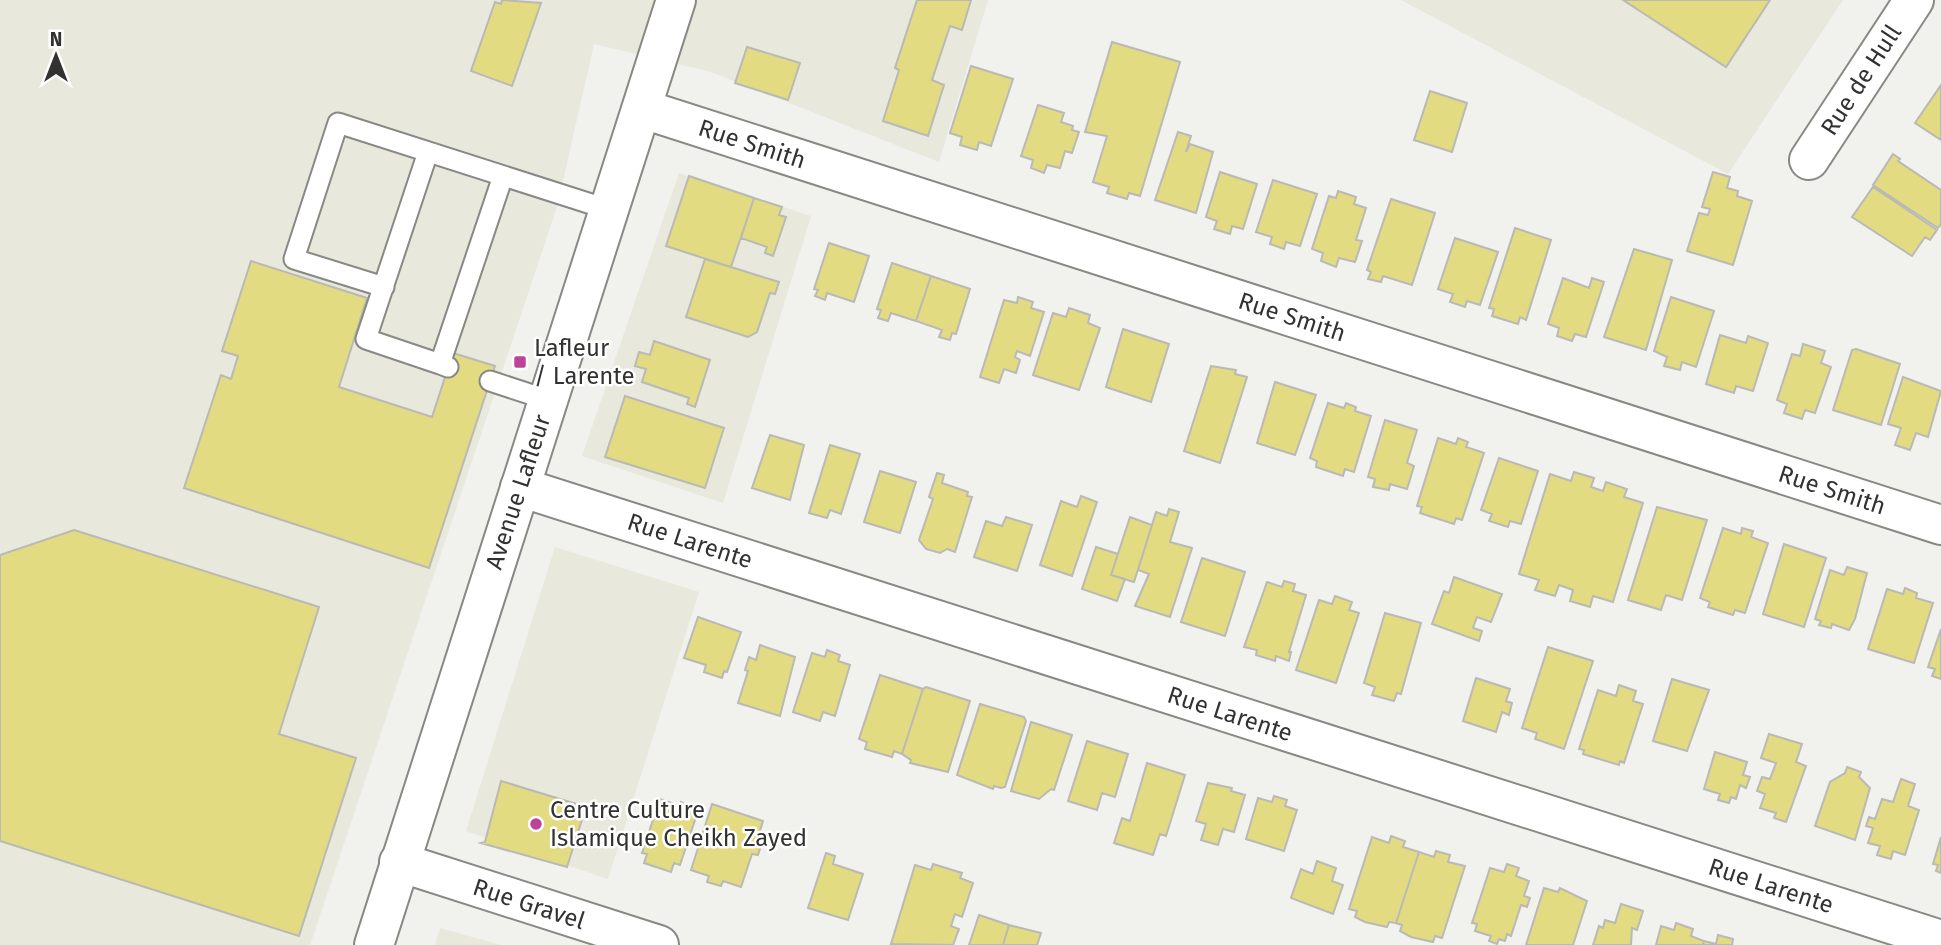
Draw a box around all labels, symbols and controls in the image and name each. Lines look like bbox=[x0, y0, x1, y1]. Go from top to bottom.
street label: Rue de Hull bbox=[1815, 20, 1907, 140]
north arrow bbox=[21, 21, 91, 91]
text: N bbox=[50, 28, 62, 51]
street label: Rue Smith bbox=[695, 114, 809, 174]
street label: Rue Smith bbox=[1235, 287, 1349, 347]
place label: Lafleur / Larente bbox=[534, 334, 635, 390]
marker: Lafleur / Larente bbox=[512, 354, 528, 370]
street label: Avenue Lafleur bbox=[480, 410, 556, 573]
street label: Rue Smith bbox=[1775, 460, 1889, 520]
street label: Rue Larente bbox=[624, 508, 756, 574]
street label: Rue Larente bbox=[1164, 681, 1296, 747]
place label: Centre Culture Islamique Cheikh Zayed bbox=[550, 796, 807, 852]
marker: Centre Culture Islamique Cheikh Zayed bbox=[528, 816, 544, 832]
street label: Rue Larente bbox=[1705, 853, 1837, 919]
street label: Rue Gravel bbox=[469, 873, 589, 935]

